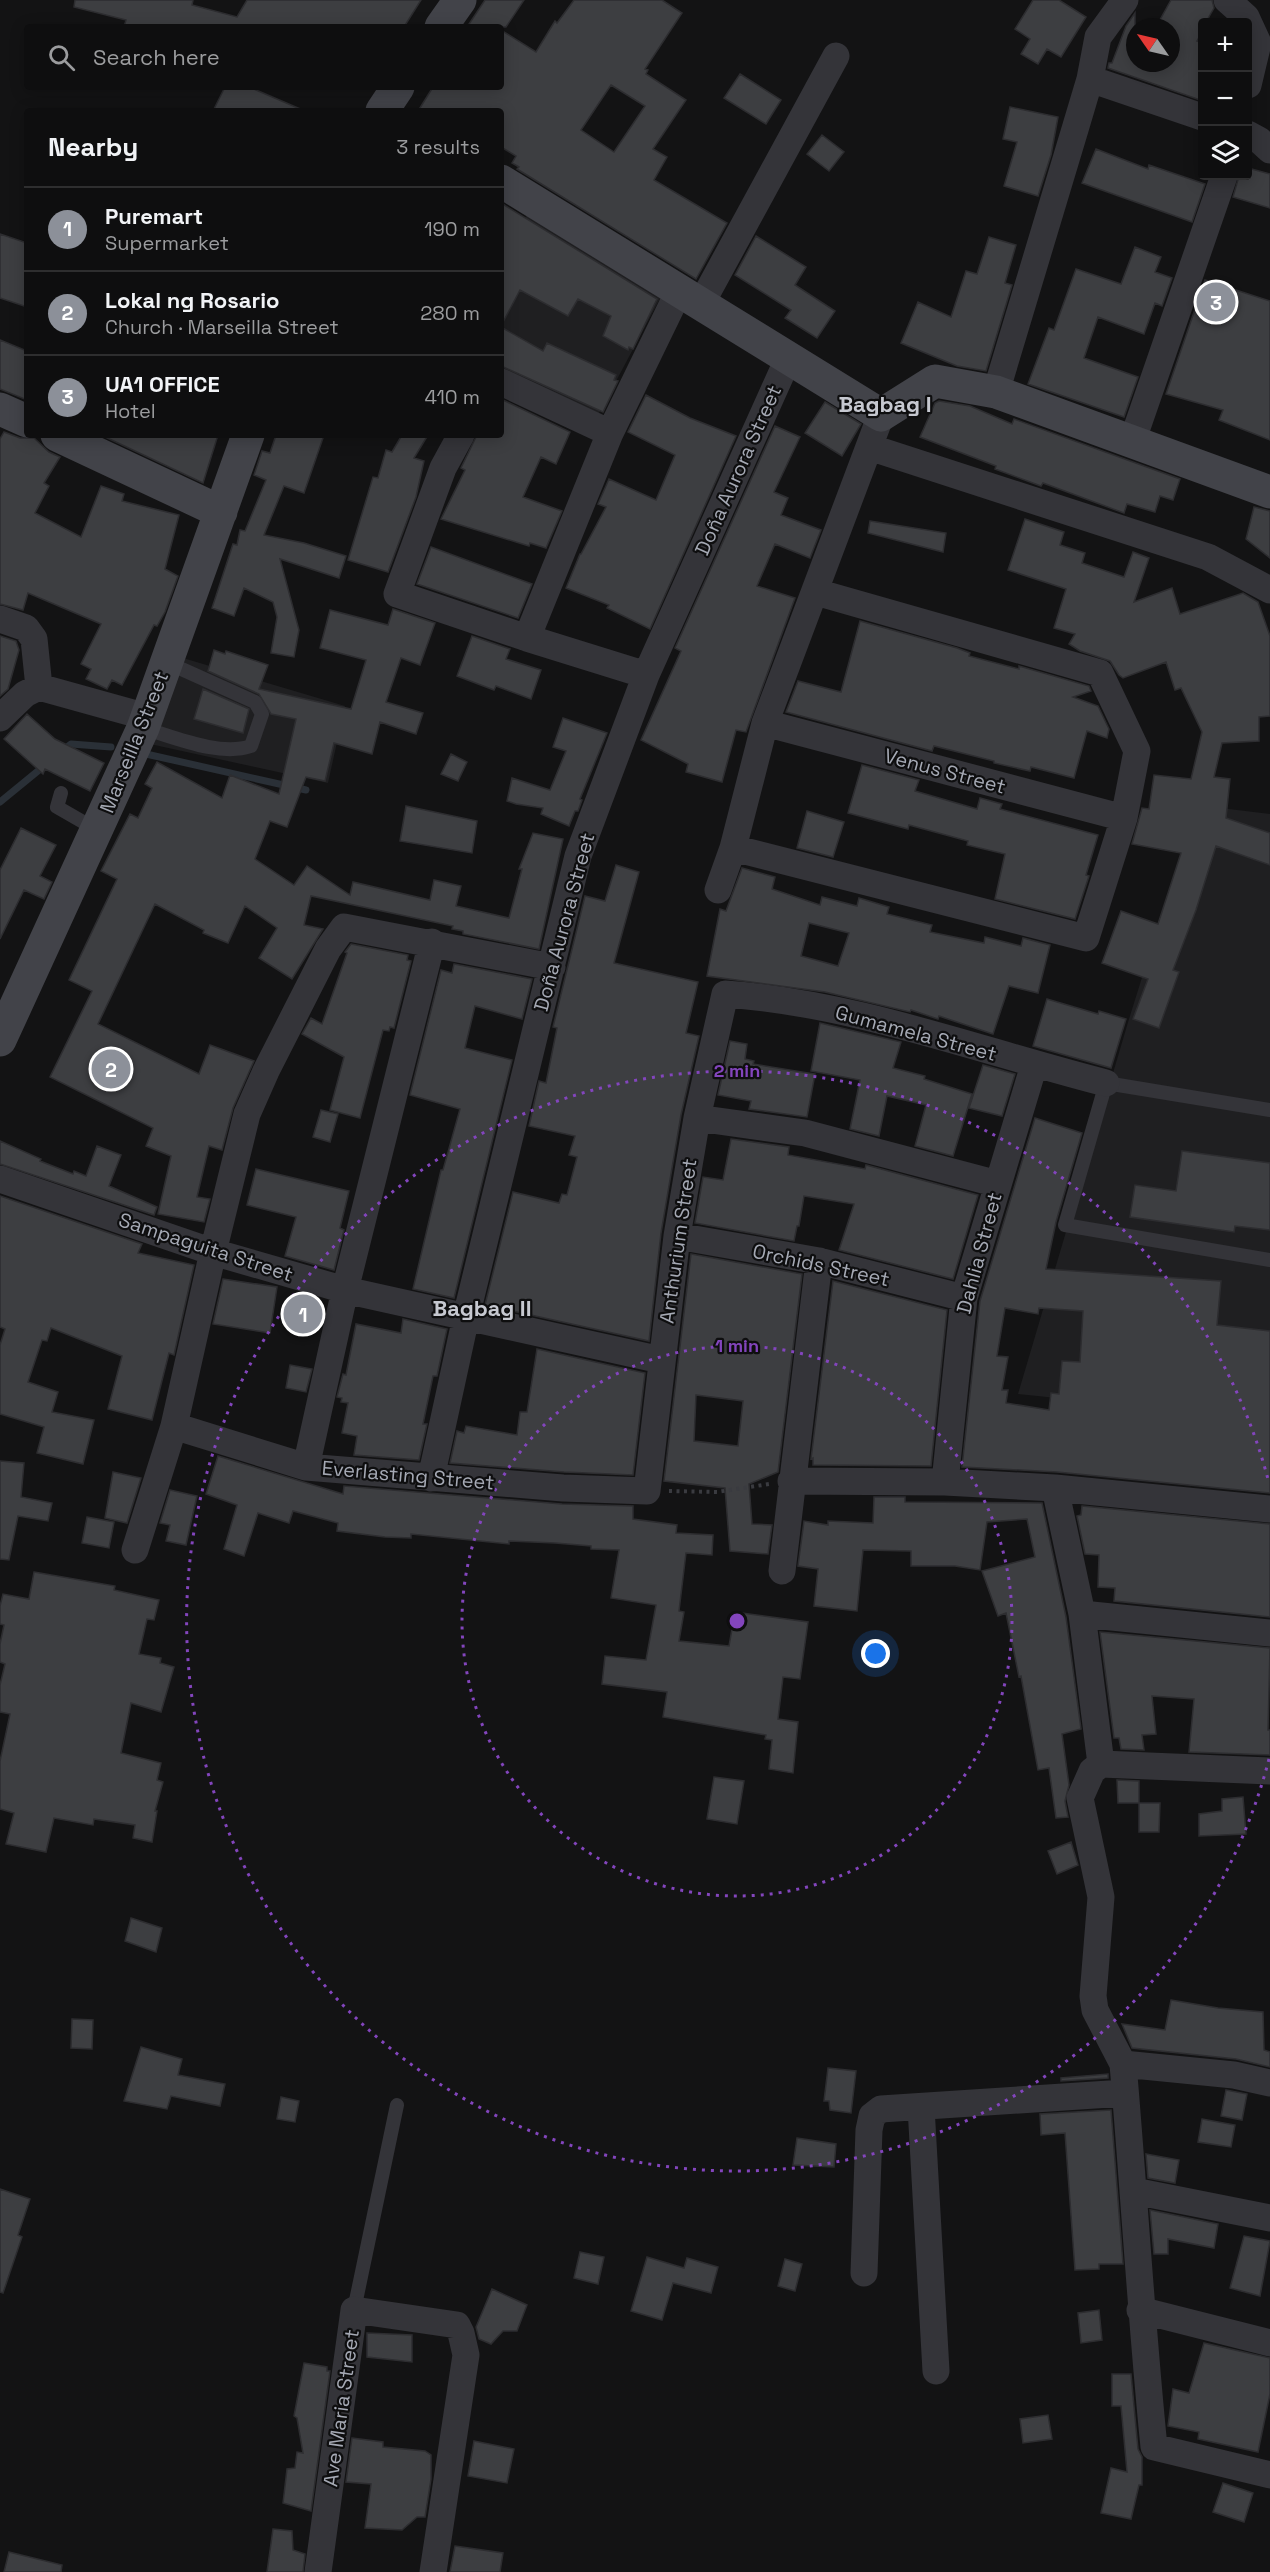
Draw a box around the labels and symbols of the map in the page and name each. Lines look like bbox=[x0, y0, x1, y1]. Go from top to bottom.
north arrow bbox=[1126, 18, 1180, 72]
pin: 3 bbox=[1196, 280, 1236, 324]
street label: Doña Aurora Street bbox=[689, 381, 787, 559]
district label: Bagbag I bbox=[838, 390, 932, 418]
street label: Marseilla Street bbox=[94, 667, 174, 817]
street label: Venus Street bbox=[881, 742, 1009, 800]
street label: Doña Aurora Street bbox=[528, 830, 600, 1014]
street label: Gumamela Street bbox=[833, 999, 999, 1067]
pin: 2 bbox=[92, 1046, 130, 1092]
text: 2 min bbox=[714, 1059, 760, 1082]
street label: Anthurium Street bbox=[654, 1157, 702, 1325]
street label: Dahlia Street bbox=[950, 1189, 1008, 1317]
street label: Sampaguita Street bbox=[115, 1207, 297, 1287]
street label: Orchids Street bbox=[750, 1238, 892, 1292]
pin: 1 bbox=[284, 1292, 322, 1336]
district label: Bagbag II bbox=[433, 1294, 531, 1322]
text: 1 min bbox=[715, 1334, 759, 1357]
street label: Everlasting Street bbox=[321, 1455, 495, 1495]
centre of rings bbox=[727, 1611, 747, 1631]
your location bbox=[861, 1639, 890, 1668]
street label: Ave Maria Street bbox=[317, 2328, 365, 2488]

